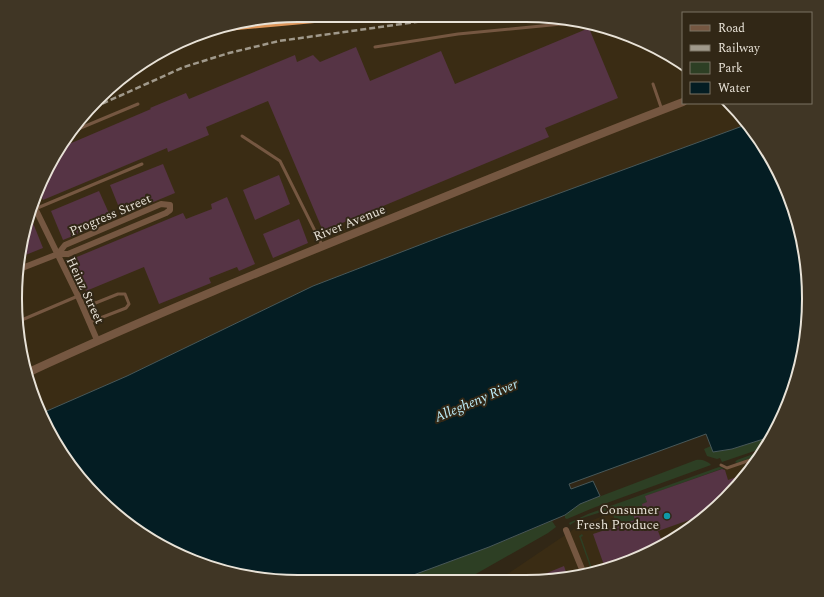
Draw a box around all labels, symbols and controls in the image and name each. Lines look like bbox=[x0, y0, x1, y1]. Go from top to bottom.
legend bbox=[682, 12, 812, 104]
text: Road bbox=[718, 19, 745, 38]
text: Railway bbox=[718, 39, 761, 58]
text: Park bbox=[718, 59, 743, 78]
text: Water bbox=[718, 79, 750, 98]
street label: Progress Street bbox=[66, 189, 155, 241]
street label: River Avenue bbox=[310, 199, 389, 247]
street label: Heinz Street bbox=[61, 254, 110, 328]
water label: Allegheny River bbox=[430, 373, 521, 428]
place label: Consumer Fresh Produce bbox=[576, 500, 659, 535]
marker: Consumer Fresh Produce bbox=[662, 511, 672, 521]

